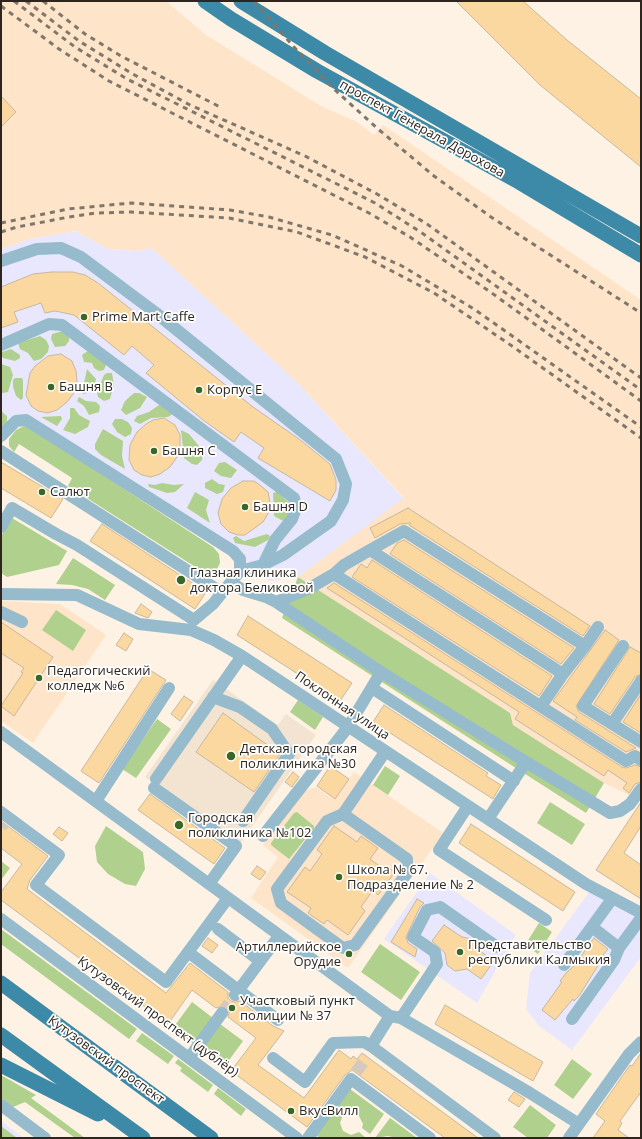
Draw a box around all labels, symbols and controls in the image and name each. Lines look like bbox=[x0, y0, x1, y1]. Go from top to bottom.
street label: проспект Генерала Дорохова bbox=[337, 77, 507, 181]
place label: Prime Mart Caffe bbox=[92, 309, 195, 325]
marker: Prime Mart Caffe bbox=[79, 312, 89, 322]
place label: Башня B bbox=[59, 379, 113, 395]
marker: Башня B bbox=[46, 382, 56, 392]
place label: Корпус E bbox=[207, 382, 262, 398]
marker: Корпус E bbox=[194, 385, 204, 395]
place label: Башня C bbox=[162, 443, 216, 459]
marker: Башня C bbox=[149, 446, 159, 456]
place label: Салют bbox=[50, 484, 90, 500]
marker: Салют bbox=[37, 487, 47, 497]
place label: Башня D bbox=[253, 499, 308, 515]
marker: Башня D bbox=[240, 502, 250, 512]
place label: Глазная клиника доктора Беликовой bbox=[190, 565, 314, 596]
marker: Глазная клиника доктора Беликовой bbox=[175, 574, 187, 586]
place label: Педагогический колледж №6 bbox=[47, 663, 150, 694]
street label: Поклонная улица bbox=[292, 668, 392, 744]
marker: Педагогический колледж №6 bbox=[34, 673, 44, 683]
place label: Детская городская поликлиника №30 bbox=[240, 741, 357, 772]
marker: Детская городская поликлиника №30 bbox=[225, 750, 237, 762]
place label: Городская поликлиника №102 bbox=[188, 810, 311, 841]
marker: Городская поликлиника №102 bbox=[173, 819, 185, 831]
place label: Школа № 67. Подразделение № 2 bbox=[347, 862, 474, 893]
marker: Школа № 67. Подразделение № 2 bbox=[334, 872, 344, 882]
place label: Представительство республики Калмыкия bbox=[468, 937, 610, 968]
place label: Артиллерийское Орудие bbox=[236, 939, 341, 970]
marker: Представительство республики Калмыкия bbox=[455, 947, 465, 957]
marker: Артиллерийское Орудие bbox=[344, 949, 354, 959]
street label: Кутузовский проспект (дублёр) bbox=[74, 953, 242, 1081]
place label: Участковый пункт полиции № 37 bbox=[240, 993, 355, 1024]
marker: Участковый пункт полиции № 37 bbox=[227, 1003, 237, 1013]
street label: Кутузовский проспект bbox=[45, 1013, 167, 1107]
place label: ВкусВилл bbox=[299, 1103, 358, 1119]
marker: ВкусВилл bbox=[286, 1106, 296, 1116]

